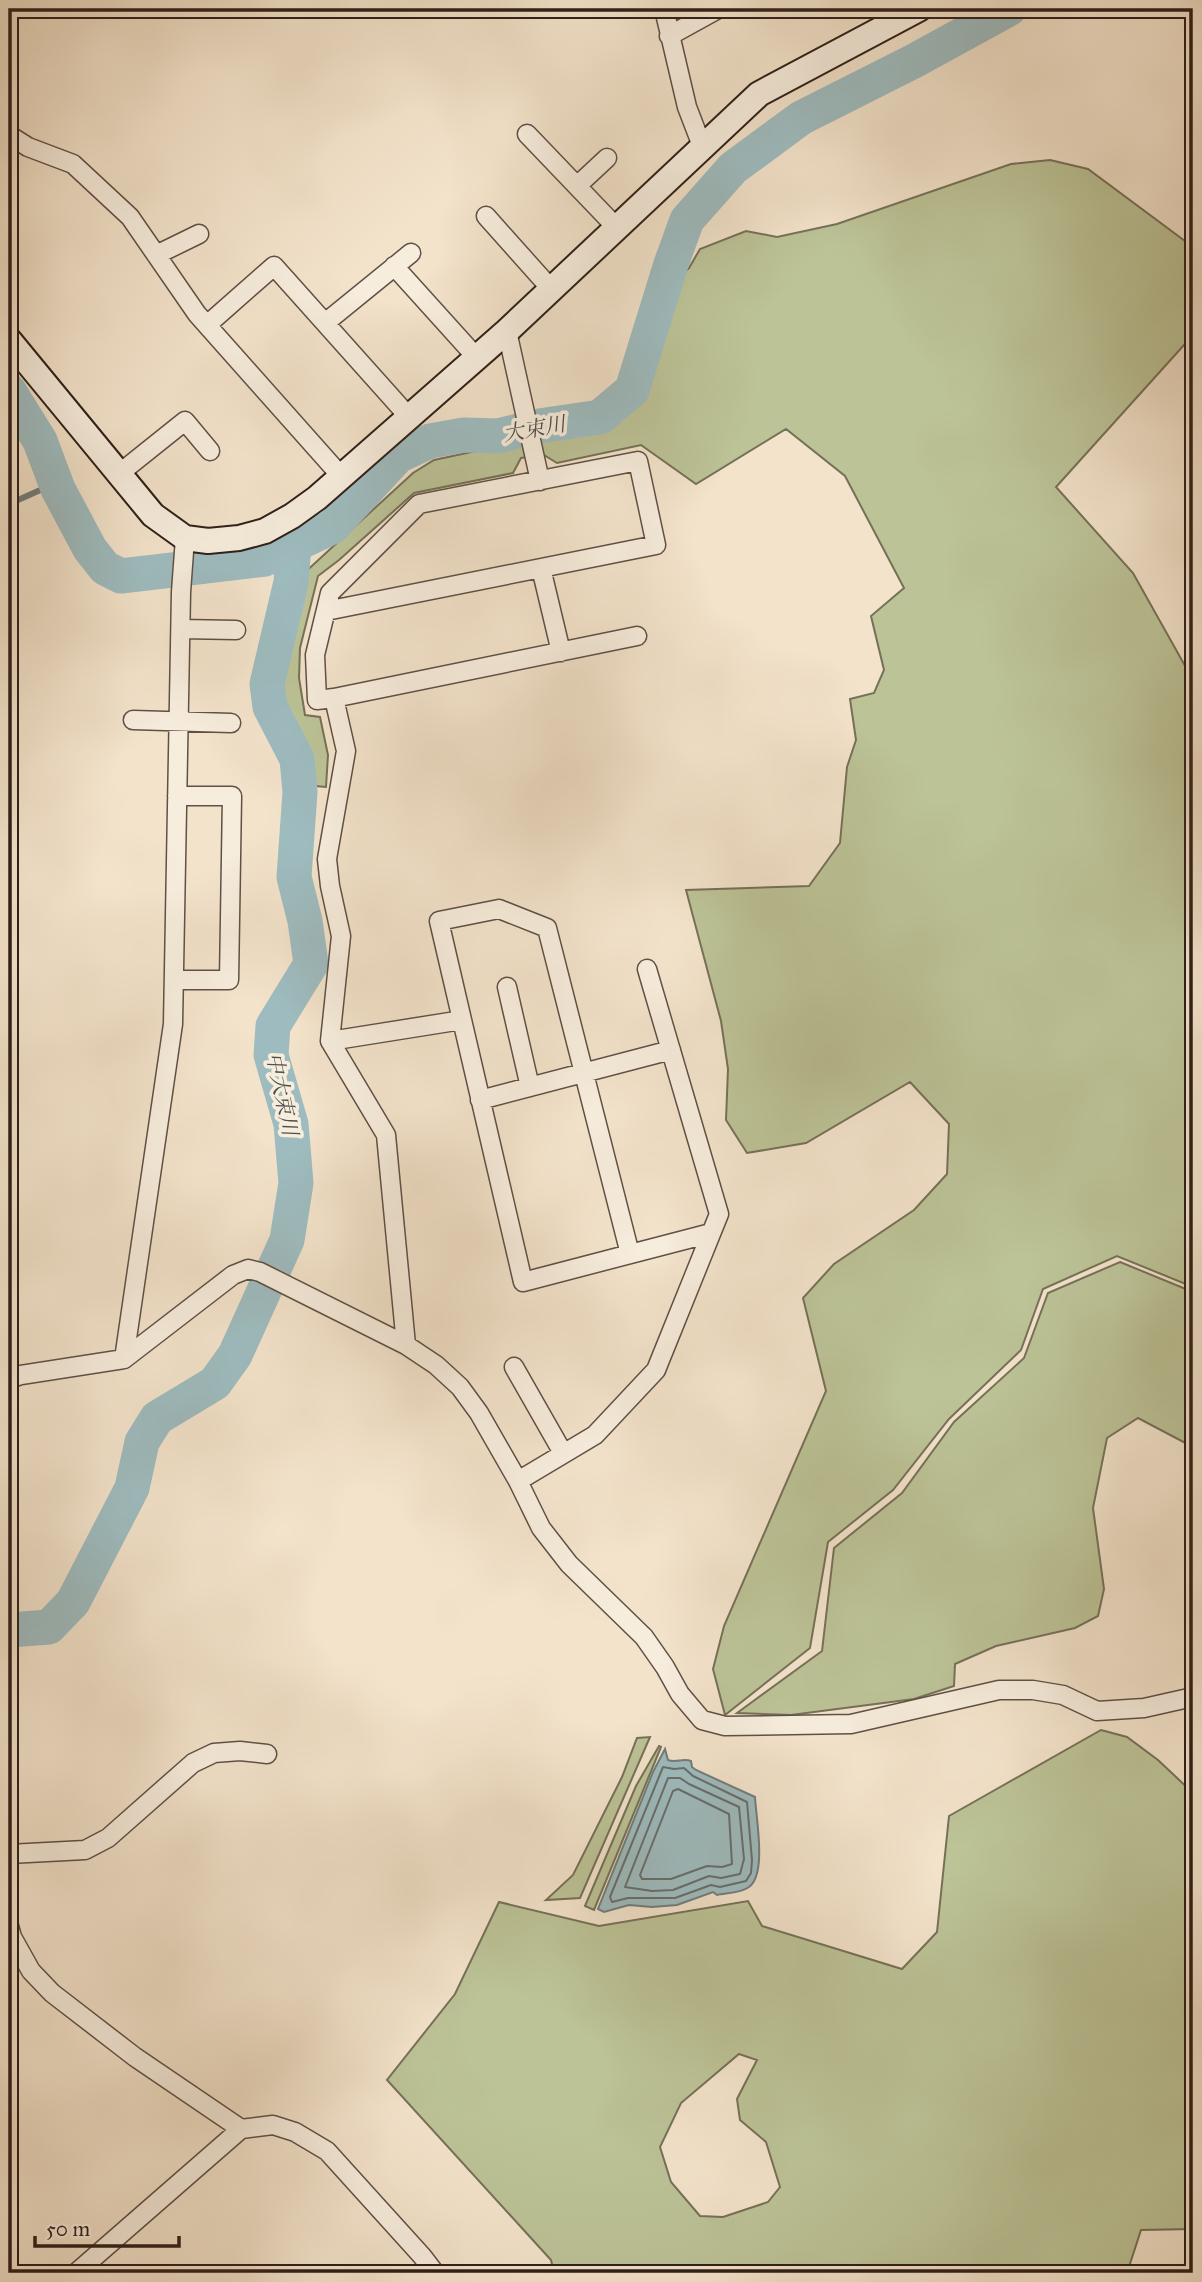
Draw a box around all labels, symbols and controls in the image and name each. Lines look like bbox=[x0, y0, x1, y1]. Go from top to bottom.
water label: 大束川 bbox=[501, 410, 569, 447]
water label: 中大束川 bbox=[261, 1050, 304, 1140]
scale bar bbox=[35, 2205, 178, 2249]
text: 50 m bbox=[46, 2216, 91, 2242]

